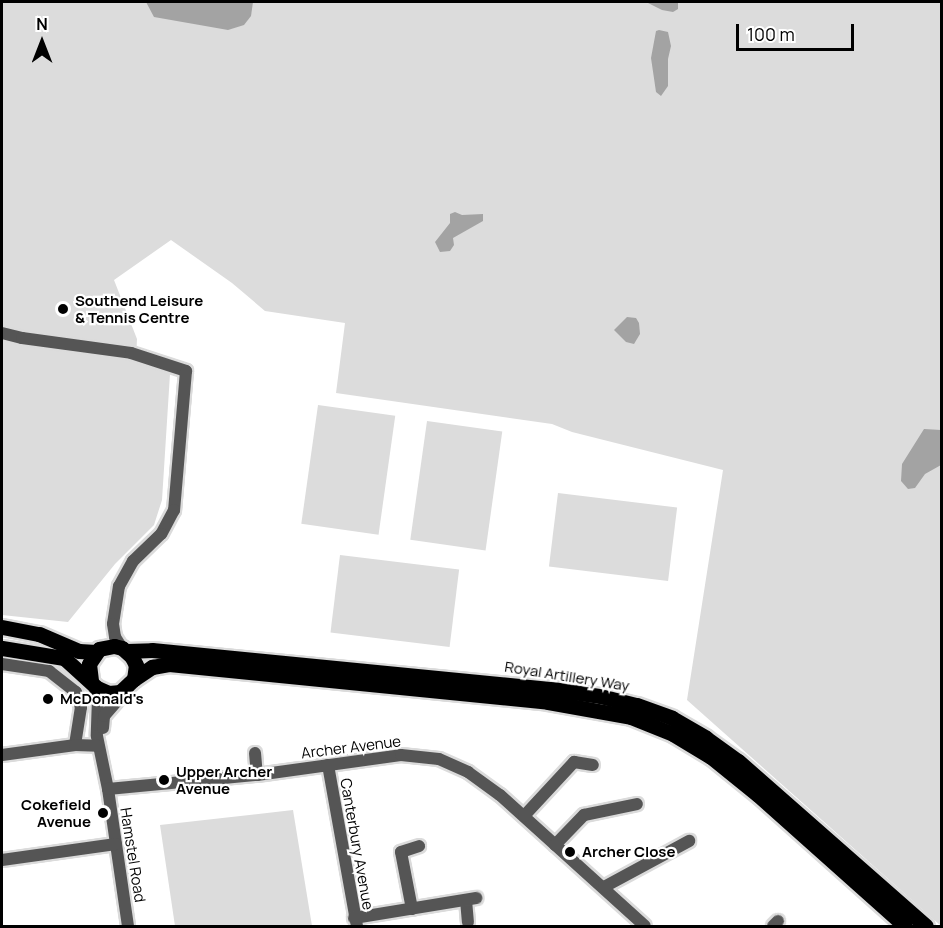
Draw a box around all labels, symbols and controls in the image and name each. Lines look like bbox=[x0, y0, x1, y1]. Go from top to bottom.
north arrow bbox=[12, 12, 72, 72]
scale bar bbox=[739, 12, 858, 50]
text: N bbox=[36, 13, 48, 35]
text: 100 m bbox=[747, 22, 795, 46]
place label: Southend Leisure & Tennis Centre bbox=[75, 291, 203, 326]
marker: Southend Leisure & Tennis Centre bbox=[56, 302, 70, 316]
street label: Royal Artillery Way bbox=[503, 657, 631, 695]
place label: McDonald's bbox=[60, 690, 144, 708]
marker: McDonald's bbox=[41, 692, 55, 706]
street label: Archer Avenue bbox=[300, 732, 402, 762]
place label: Upper Archer Avenue bbox=[176, 762, 272, 797]
marker: Upper Archer Avenue bbox=[157, 773, 171, 787]
street label: Canterbury Avenue bbox=[337, 777, 377, 911]
place label: Cokefield Avenue bbox=[21, 795, 91, 830]
marker: Cokefield Avenue bbox=[96, 806, 110, 820]
street label: Hamstel Road bbox=[117, 806, 149, 904]
place label: Archer Close bbox=[582, 843, 675, 861]
marker: Archer Close bbox=[563, 845, 577, 859]

